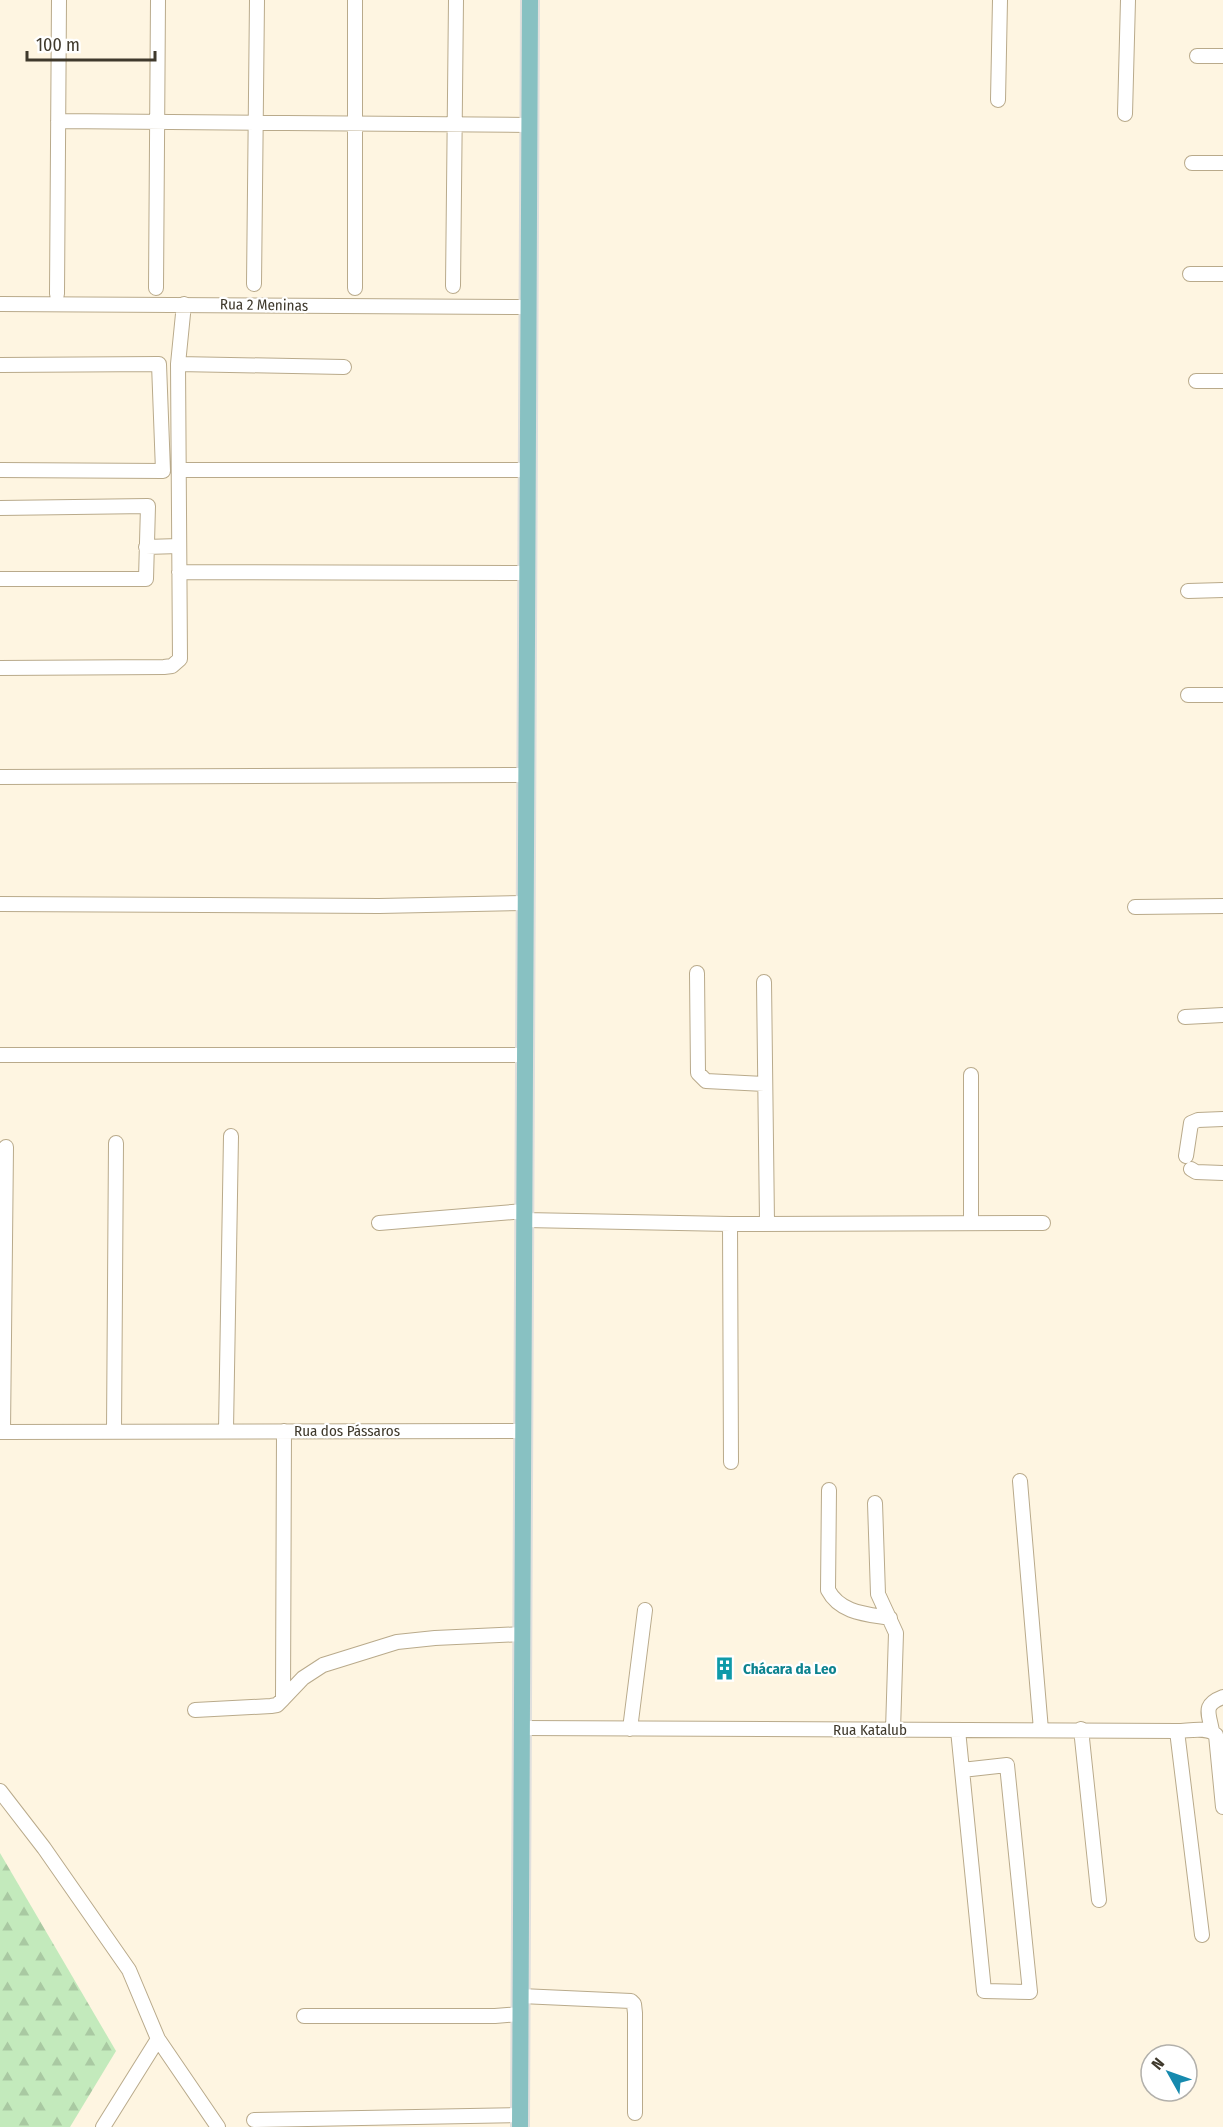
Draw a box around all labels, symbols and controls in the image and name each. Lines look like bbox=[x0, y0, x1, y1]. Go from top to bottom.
scale bar bbox=[27, 24, 154, 62]
text: 100 m bbox=[36, 34, 80, 56]
street label: Rua 2 Meninas bbox=[220, 295, 308, 315]
street label: Rua dos Pássaros bbox=[294, 1422, 400, 1440]
building icon: Chácara da Leo bbox=[712, 1656, 738, 1682]
place label: Chácara da Leo bbox=[743, 1660, 837, 1678]
street label: Rua Katalub bbox=[833, 1721, 907, 1739]
north arrow bbox=[1139, 2043, 1199, 2103]
text: N bbox=[1148, 2054, 1168, 2073]

